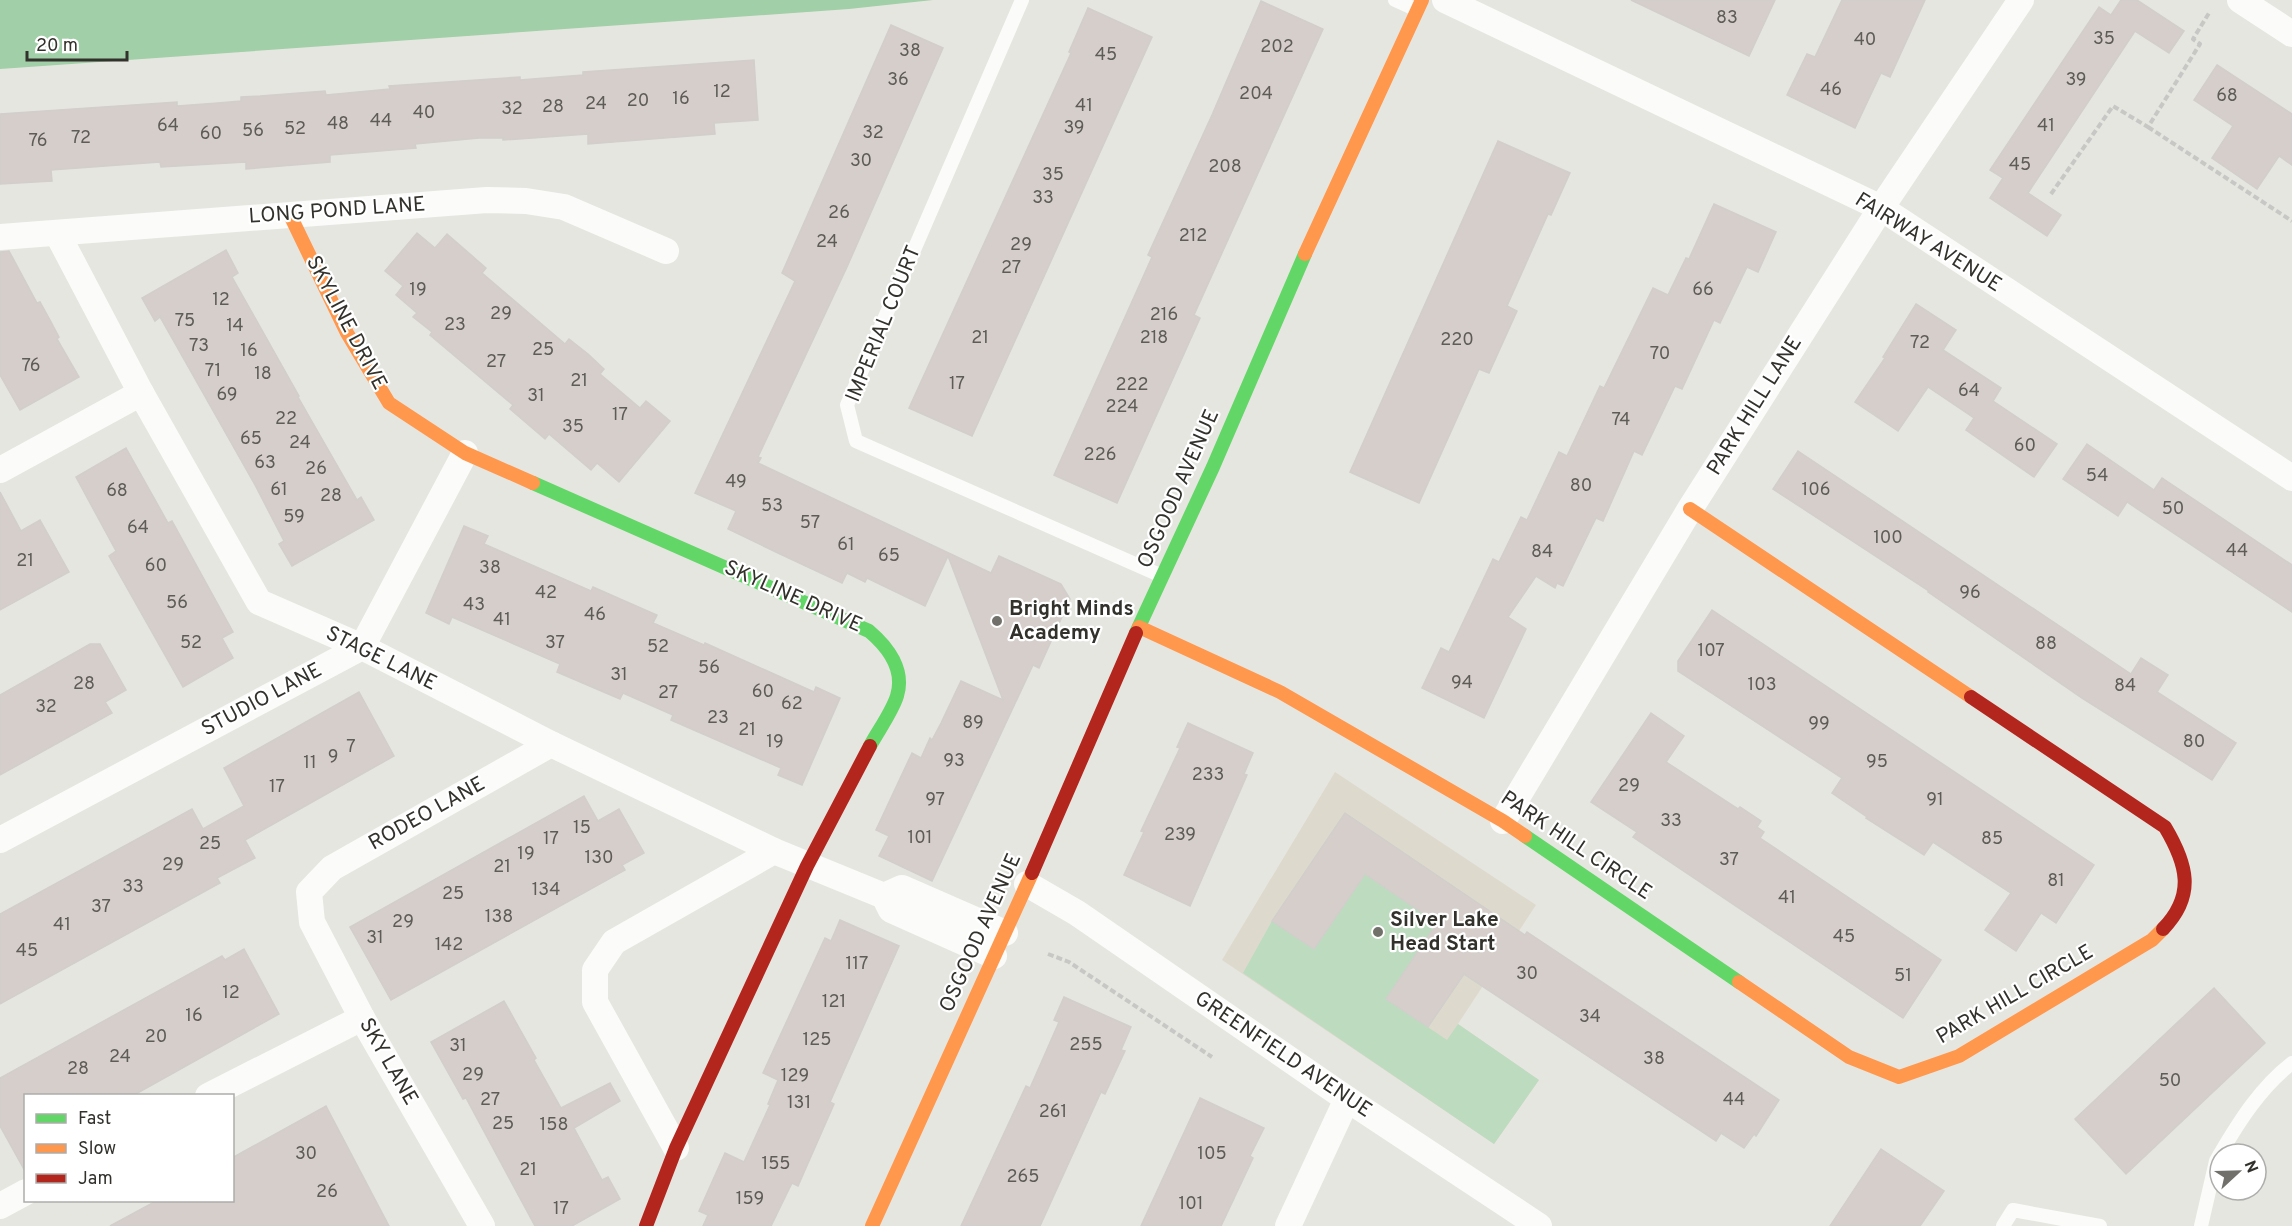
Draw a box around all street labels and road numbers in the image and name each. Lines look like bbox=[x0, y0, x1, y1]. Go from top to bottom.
street label: FAIRWAY AVENUE bbox=[1850, 187, 2006, 299]
street label: LONG POND LANE bbox=[248, 191, 426, 231]
street label: IMPERIAL COURT bbox=[840, 242, 928, 406]
street label: SKYLINE DRIVE bbox=[299, 251, 393, 395]
street label: PARK HILL LANE bbox=[1701, 331, 1809, 481]
street label: OSGOOD AVENUE bbox=[1132, 405, 1226, 573]
street label: SKYLINE DRIVE bbox=[720, 555, 866, 639]
street label: STAGE LANE bbox=[321, 620, 441, 698]
street label: STUDIO LANE bbox=[197, 657, 327, 743]
street label: RODEO LANE bbox=[364, 771, 490, 857]
street label: PARK HILL CIRCLE bbox=[1495, 785, 1657, 907]
street label: OSGOOD AVENUE bbox=[934, 849, 1028, 1017]
street label: PARK HILL CIRCLE bbox=[1932, 939, 2098, 1051]
street label: GREENFIELD AVENUE bbox=[1189, 986, 1377, 1124]
street label: SKY LANE bbox=[352, 1014, 424, 1110]

